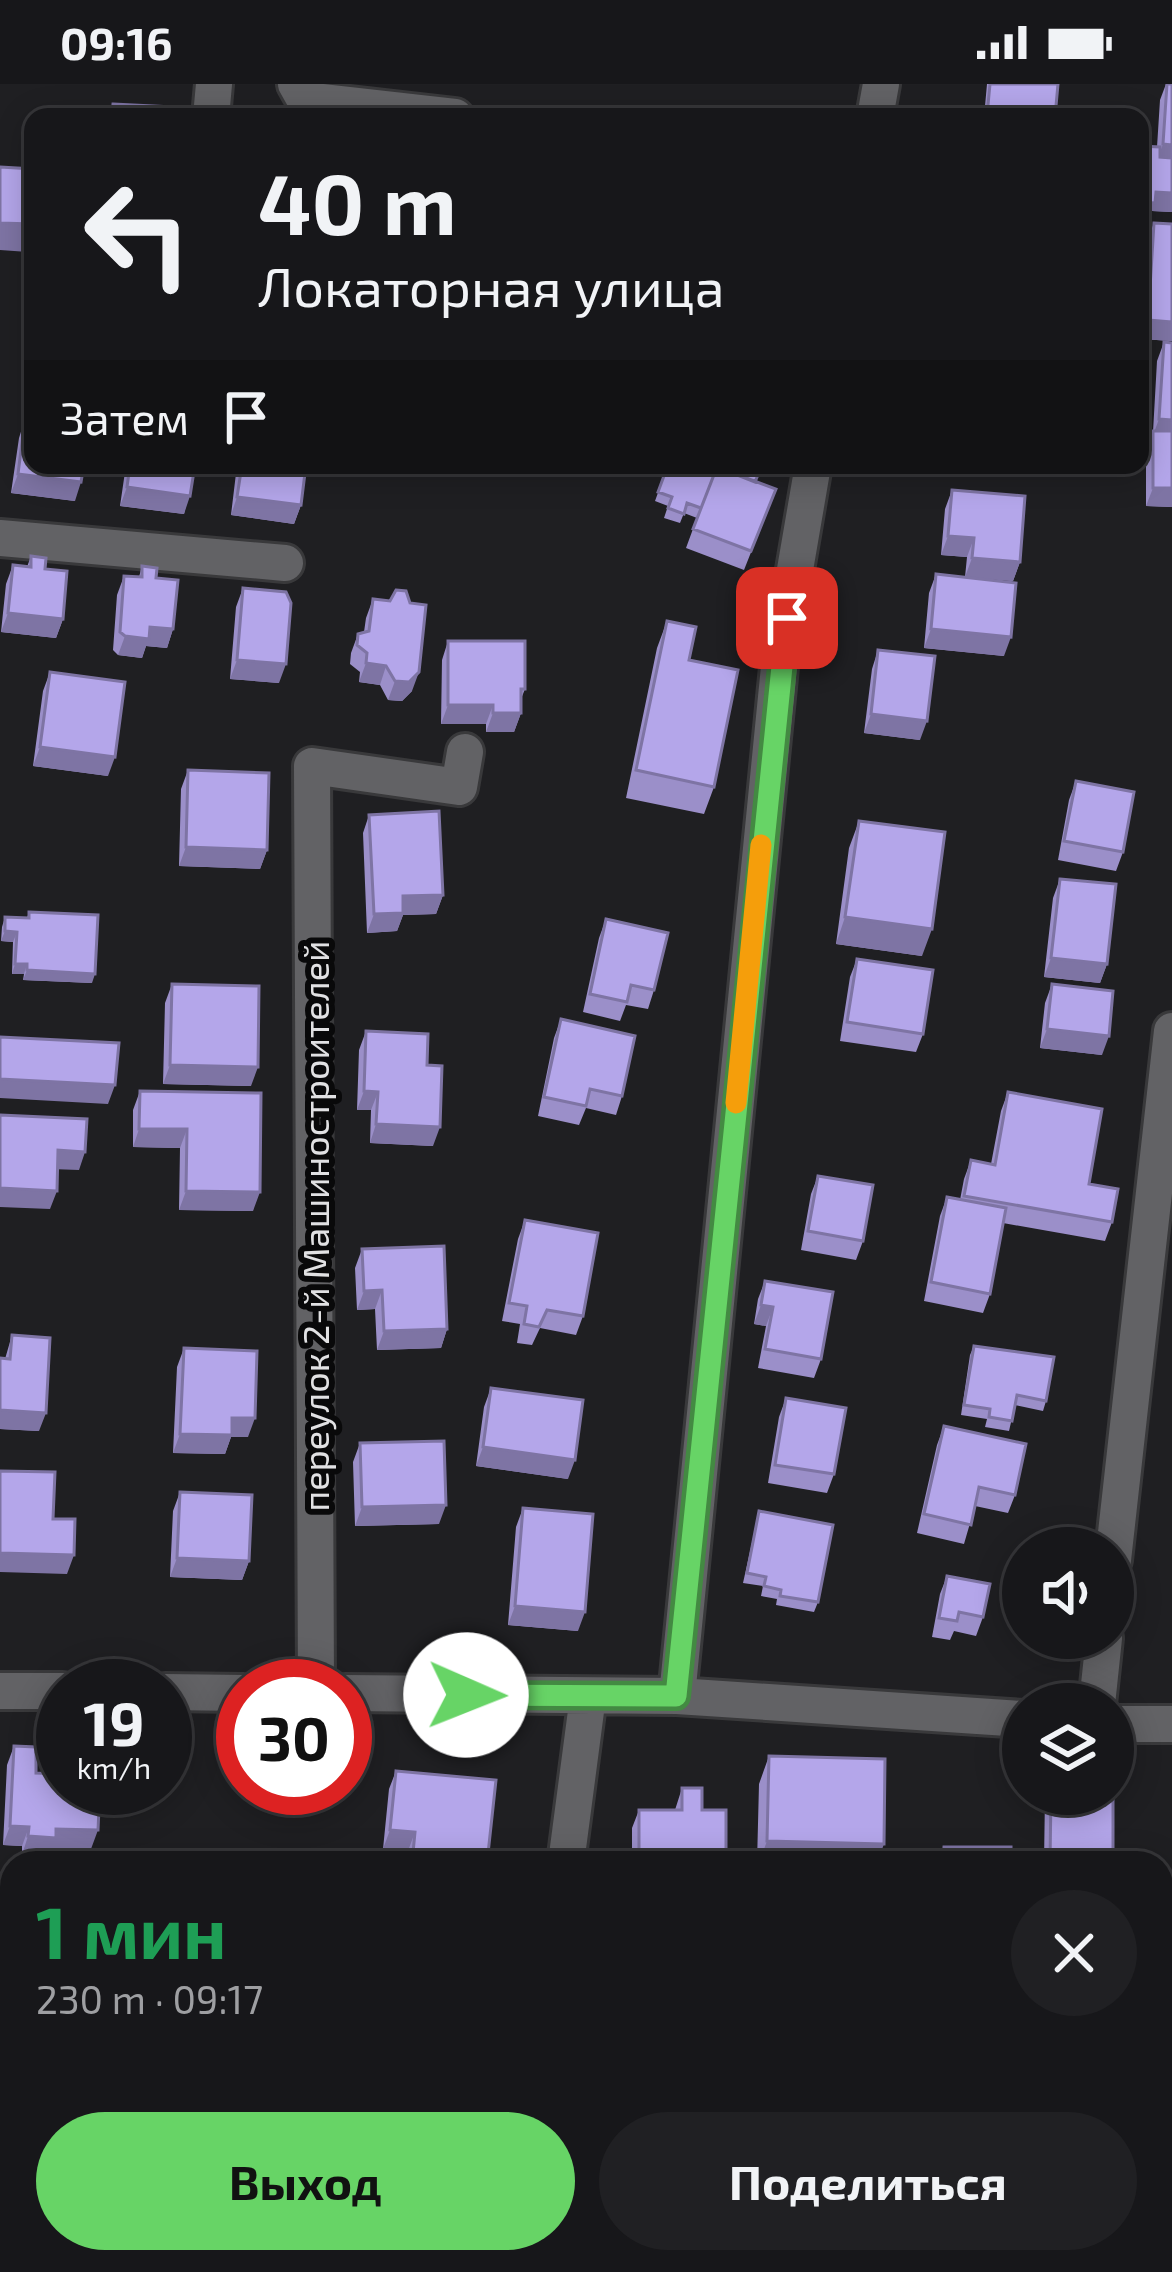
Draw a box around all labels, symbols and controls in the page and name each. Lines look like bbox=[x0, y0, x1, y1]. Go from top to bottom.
text: 09:16 bbox=[60, 15, 173, 69]
text: 40 m bbox=[258, 151, 457, 252]
icon: left bbox=[60, 156, 216, 312]
text: Локаторная улица bbox=[258, 253, 725, 318]
icon: arrive bbox=[213, 384, 279, 450]
text: Затем bbox=[60, 390, 189, 444]
pin bbox=[736, 567, 838, 669]
icon: arrive bbox=[754, 585, 820, 651]
street label: переулок 2-й Машиностроителей bbox=[293, 941, 337, 1511]
map controls bbox=[1002, 1527, 1134, 1815]
button: sound bbox=[1002, 1527, 1134, 1659]
position arrow bbox=[403, 1632, 529, 1758]
speed limit sign: 30 bbox=[216, 1659, 372, 1815]
button: layers bbox=[1002, 1683, 1134, 1815]
text: 19 bbox=[83, 1686, 145, 1758]
text: km/h bbox=[77, 1749, 151, 1785]
text: 1 мин bbox=[36, 1887, 227, 1973]
button: close bbox=[1011, 1890, 1137, 2016]
text: 230 m · 09:17 bbox=[36, 1975, 263, 2022]
button: Выход bbox=[36, 2112, 575, 2250]
button: Поделиться bbox=[599, 2112, 1137, 2250]

